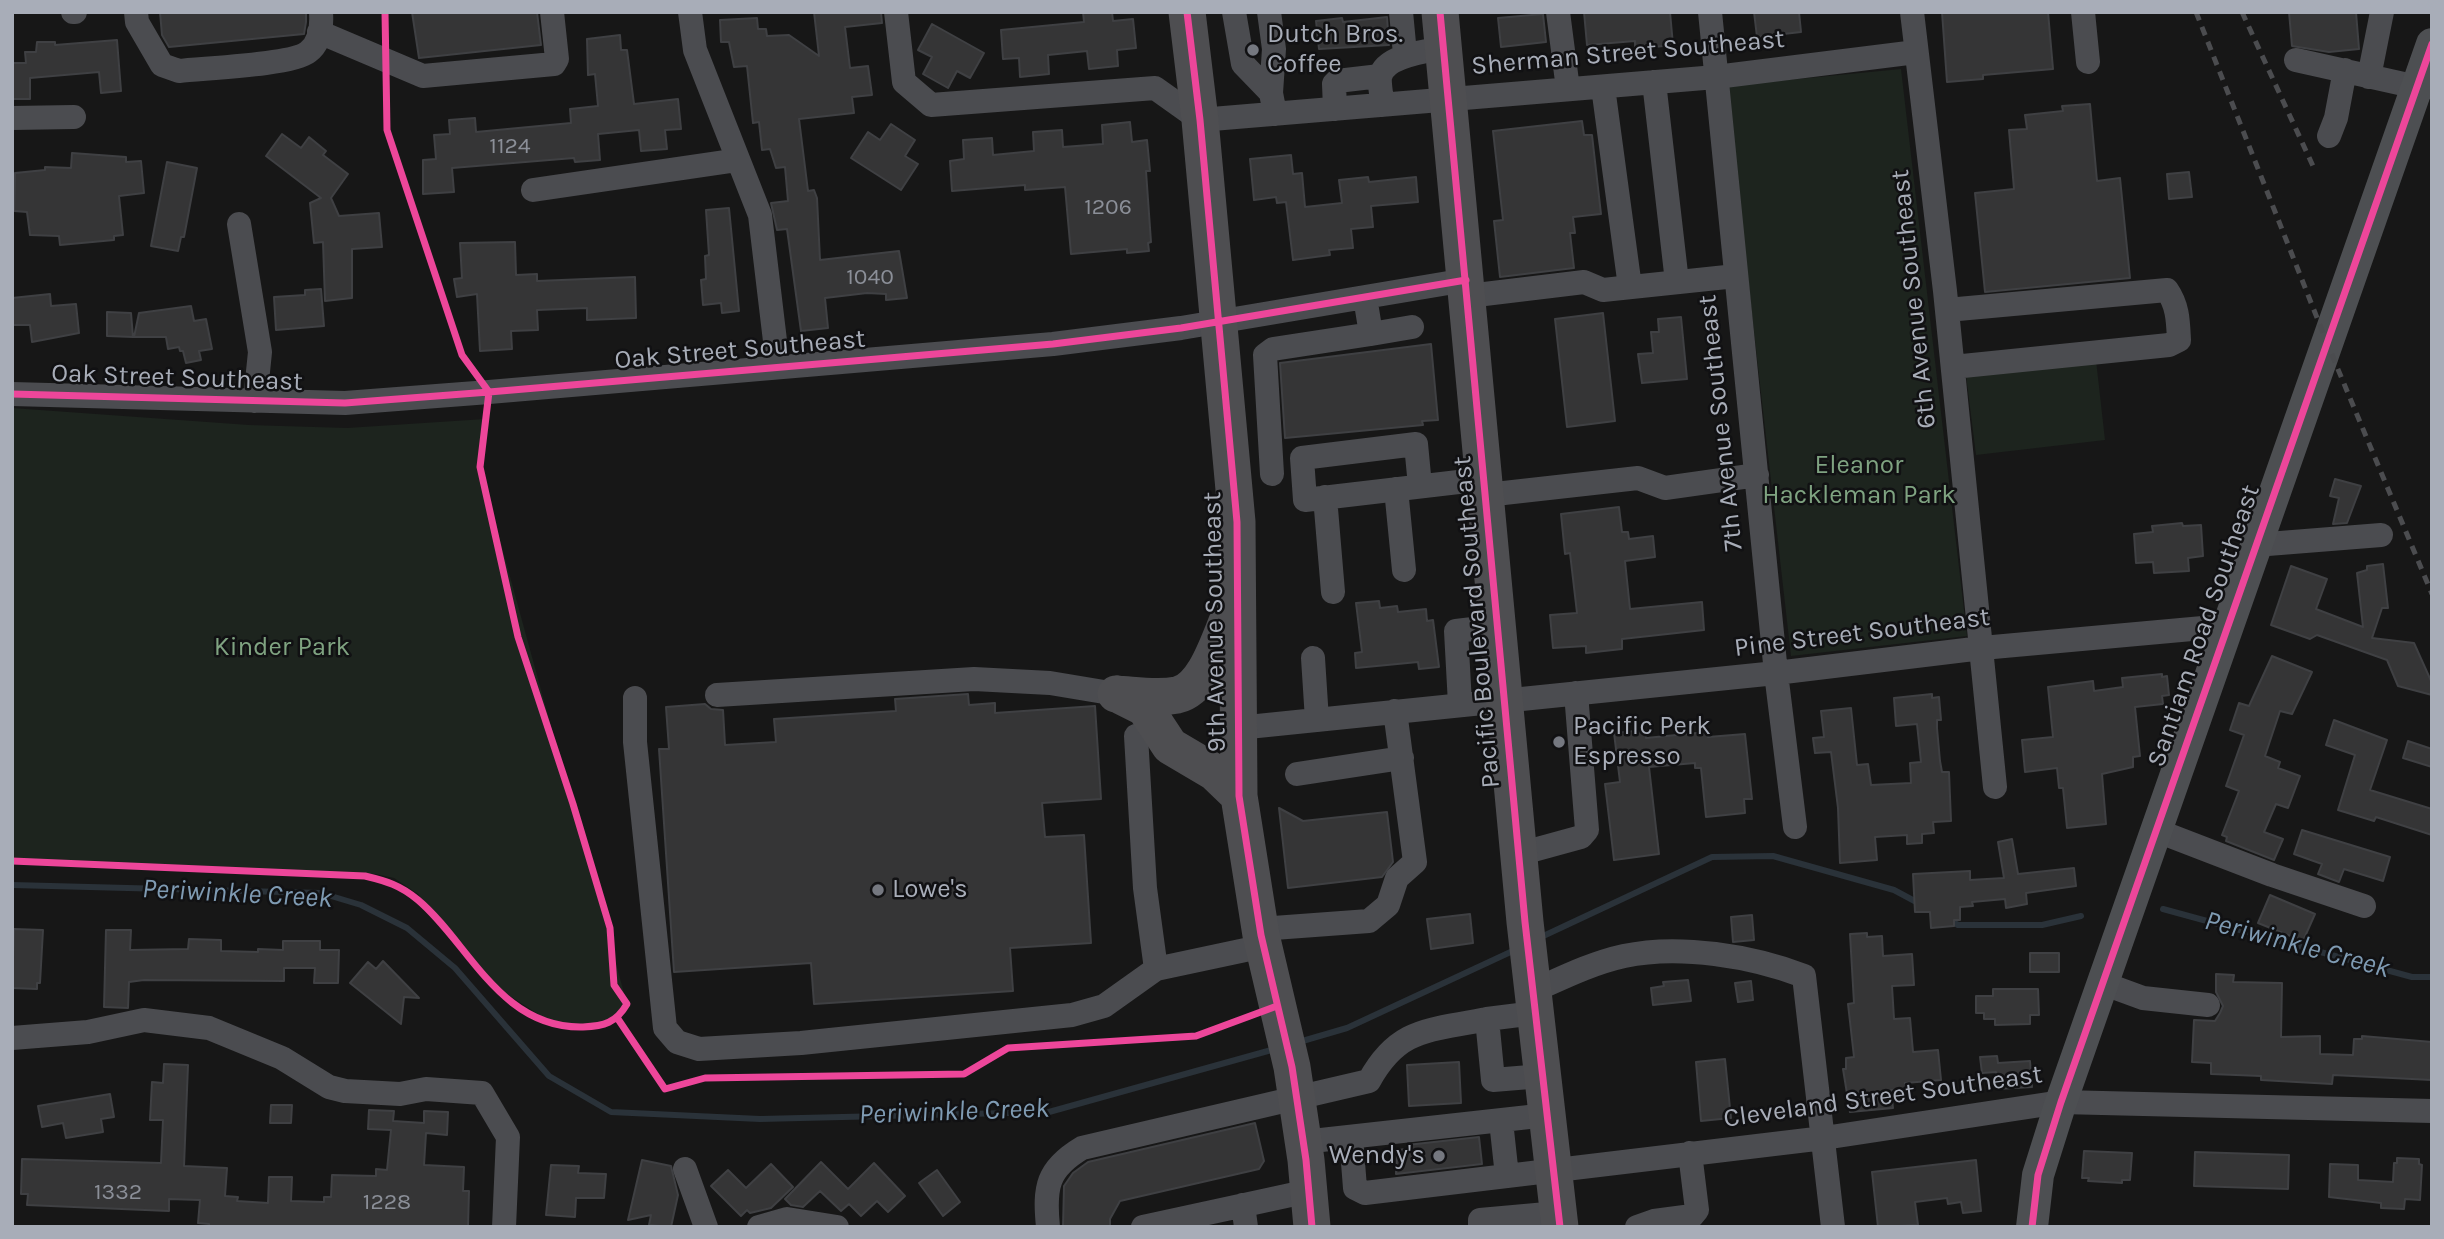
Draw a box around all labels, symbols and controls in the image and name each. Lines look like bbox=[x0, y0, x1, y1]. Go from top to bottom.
place label: Dutch Bros. Coffee bbox=[1267, 19, 1403, 80]
street label: Sherman Street Southeast bbox=[1470, 24, 1786, 82]
marker: Dutch Bros. Coffee bbox=[1245, 42, 1261, 58]
house number: 1124 bbox=[489, 132, 531, 160]
street label: 6th Avenue Southeast bbox=[1885, 168, 1943, 430]
house number: 1206 bbox=[1084, 193, 1132, 221]
house number: 1040 bbox=[846, 263, 894, 291]
street label: 7th Avenue Southeast bbox=[1692, 293, 1750, 553]
street label: Oak Street Southeast bbox=[613, 323, 867, 377]
street label: Oak Street Southeast bbox=[51, 358, 303, 398]
park label: Eleanor Hackleman Park bbox=[1762, 450, 1956, 512]
street label: Pacific Boulevard Southeast bbox=[1447, 455, 1507, 789]
street label: Santiam Road Southeast bbox=[2141, 481, 2267, 771]
street label: 9th Avenue Southeast bbox=[1197, 491, 1233, 753]
street label: Pine Street Southeast bbox=[1732, 602, 1992, 664]
park label: Kinder Park bbox=[214, 632, 350, 664]
place label: Pacific Perk Espresso bbox=[1573, 711, 1711, 772]
marker: Pacific Perk Espresso bbox=[1551, 734, 1567, 750]
water label: Periwinkle Creek bbox=[141, 872, 333, 916]
place label: Lowe's bbox=[892, 874, 968, 906]
marker: Lowe's bbox=[870, 882, 886, 898]
water label: Periwinkle Creek bbox=[2201, 904, 2393, 986]
street label: Cleveland Street Southeast bbox=[1722, 1059, 2044, 1135]
water label: Periwinkle Creek bbox=[858, 1092, 1050, 1132]
place label: Wendy's bbox=[1329, 1140, 1425, 1172]
marker: Wendy's bbox=[1431, 1148, 1447, 1164]
house number: 1332 bbox=[94, 1178, 142, 1206]
house number: 1228 bbox=[363, 1188, 411, 1216]

